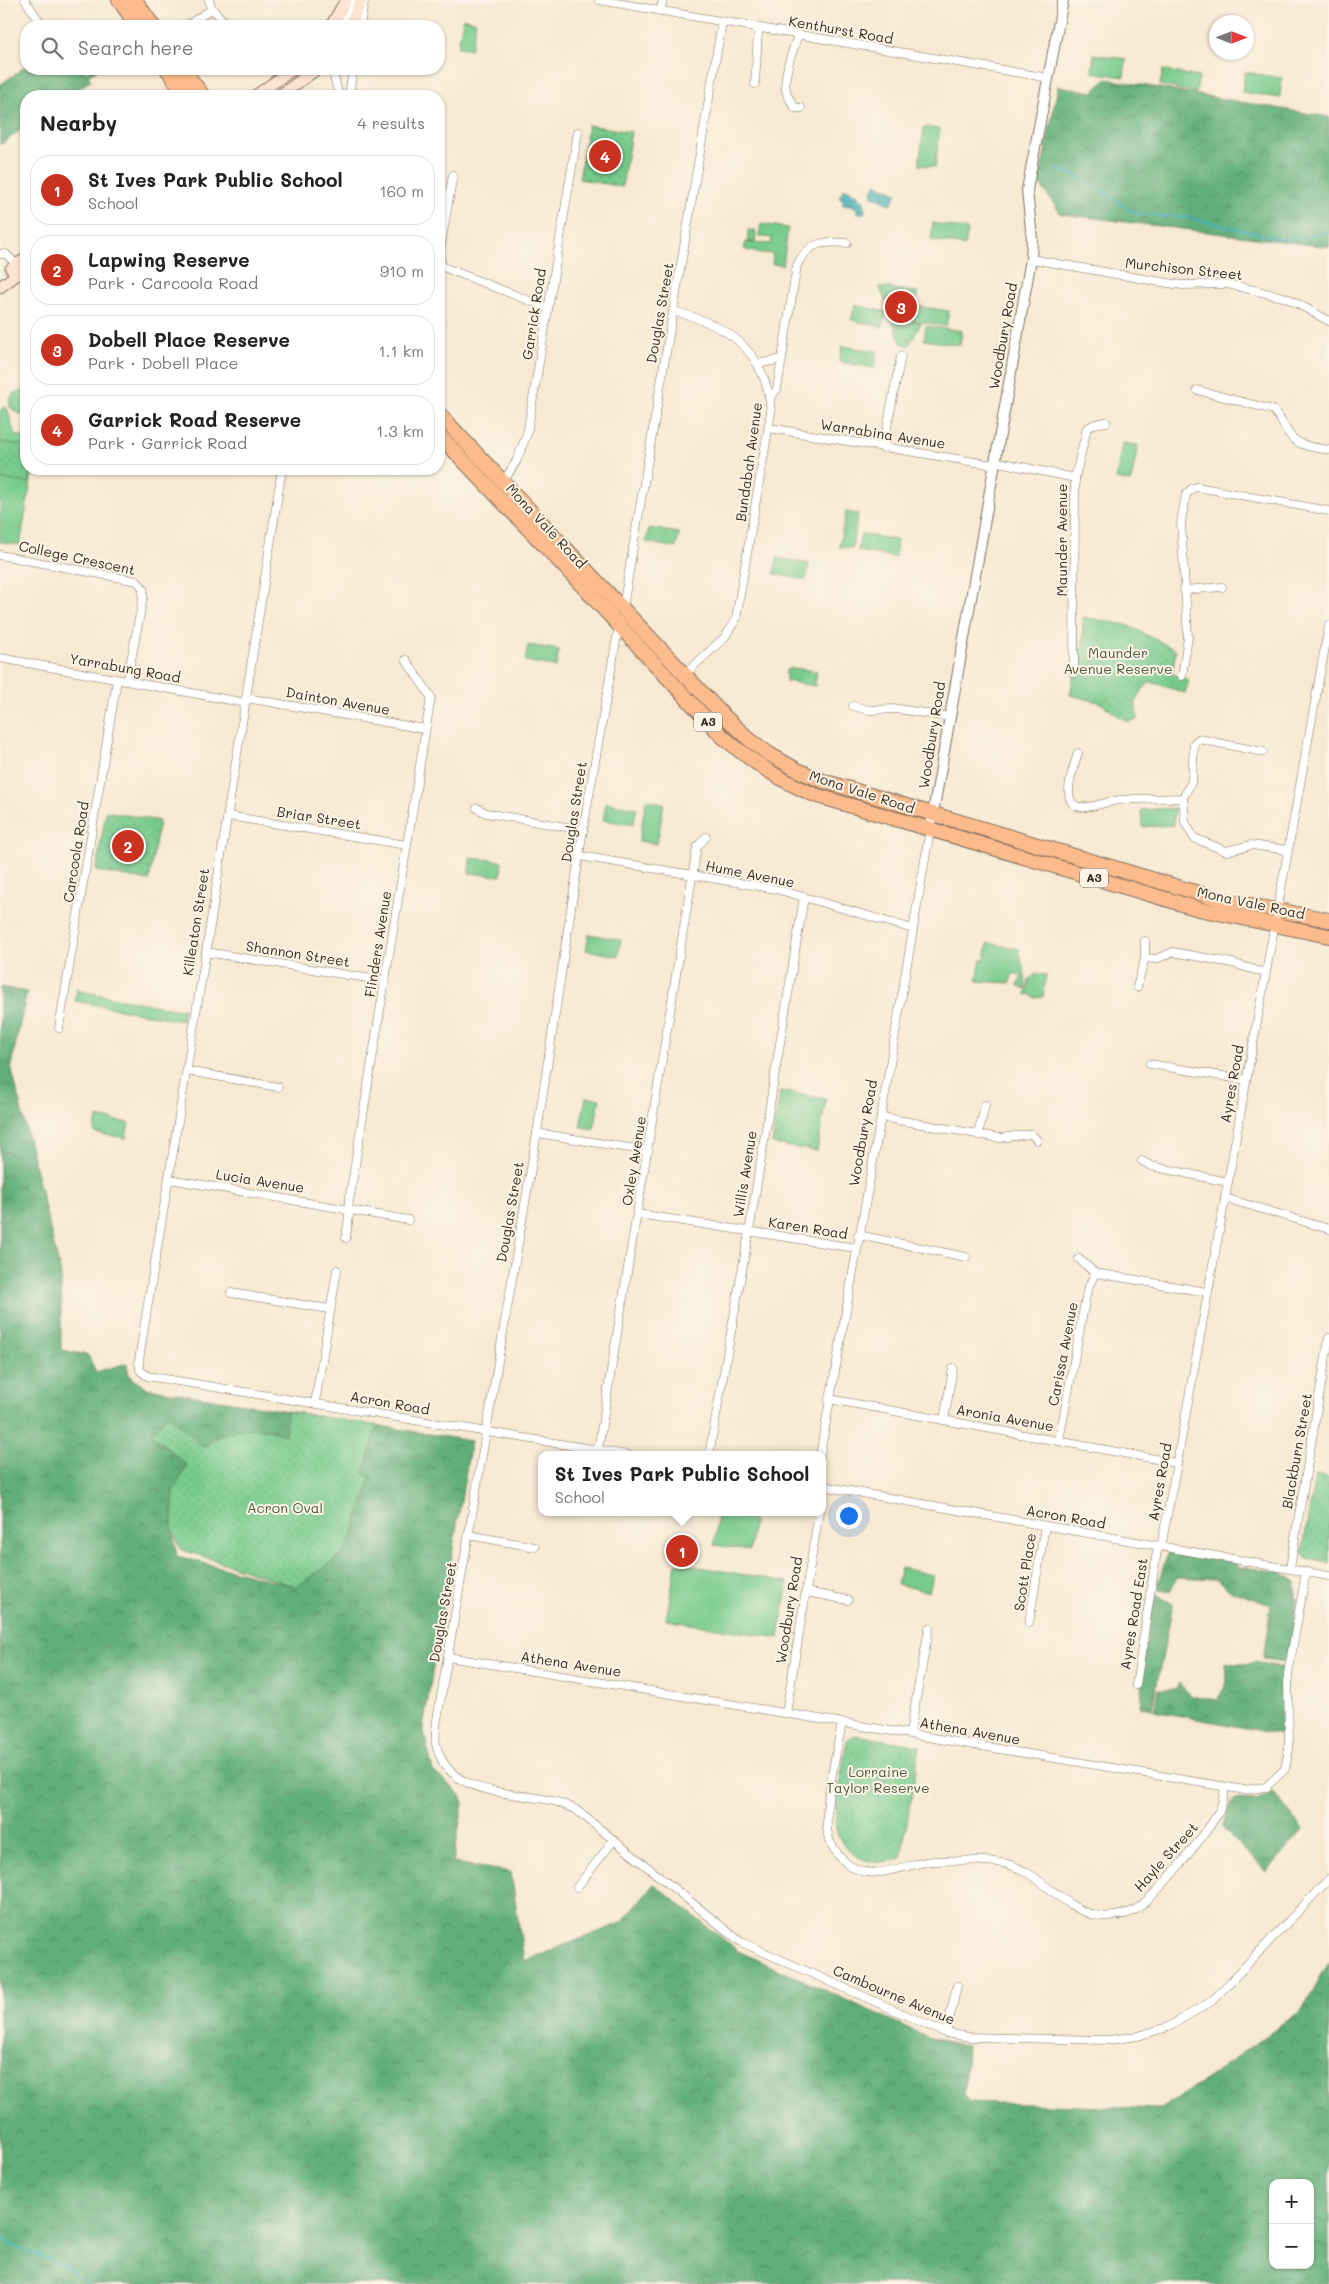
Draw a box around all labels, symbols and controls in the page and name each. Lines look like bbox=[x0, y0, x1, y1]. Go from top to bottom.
street label: Kenthurst Road bbox=[787, 11, 895, 48]
north arrow bbox=[1209, 15, 1254, 60]
search box bbox=[20, 20, 445, 75]
icon: search bbox=[38, 34, 66, 62]
text: Search here bbox=[78, 35, 194, 60]
text: Nearby bbox=[40, 109, 117, 136]
text: 4 results bbox=[357, 112, 425, 133]
pin: 4 bbox=[589, 137, 621, 175]
text: St Ives Park Public School bbox=[88, 167, 343, 192]
text: 1 bbox=[53, 180, 61, 201]
text: 160 m bbox=[379, 180, 424, 201]
text: School bbox=[88, 192, 138, 213]
text: Lapwing Reserve bbox=[88, 247, 250, 272]
street label: Murchison Street bbox=[1124, 253, 1244, 284]
text: 2 bbox=[53, 260, 61, 281]
text: 910 m bbox=[380, 260, 424, 281]
street label: Douglas Street bbox=[641, 261, 678, 365]
street label: Garrick Road bbox=[517, 267, 550, 361]
text: Park · Carcoola Road bbox=[88, 272, 258, 293]
street label: Woodbury Road bbox=[984, 281, 1021, 391]
pin: 3 bbox=[885, 288, 917, 326]
text: Dobell Place Reserve bbox=[88, 327, 290, 352]
text: 3 bbox=[52, 340, 62, 361]
text: 1.1 km bbox=[379, 340, 424, 361]
text: Park · Dobell Place bbox=[88, 352, 238, 373]
street label: Bundabah Avenue bbox=[731, 401, 766, 523]
text: Garrick Road Reserve bbox=[88, 407, 301, 432]
street label: Warrabina Avenue bbox=[819, 414, 947, 453]
text: 4 bbox=[52, 420, 62, 441]
text: 1.3 km bbox=[376, 420, 424, 441]
text: Park · Garrick Road bbox=[88, 432, 247, 453]
street label: Mona Vale Road bbox=[502, 479, 591, 572]
street label: Maunder Avenue bbox=[1052, 484, 1071, 596]
street label: College Crescent bbox=[17, 536, 137, 579]
park label: Maunder Avenue Reserve bbox=[1063, 643, 1173, 678]
street label: Yarrabung Road bbox=[68, 648, 182, 687]
street label: Woodbury Road bbox=[914, 680, 949, 790]
street label: Dainton Avenue bbox=[284, 682, 392, 719]
road number: A3 bbox=[694, 712, 722, 732]
street label: Douglas Street bbox=[556, 760, 591, 864]
street label: Mona Vale Road bbox=[807, 766, 917, 818]
street label: Carcoola Road bbox=[58, 800, 93, 904]
street label: Briar Street bbox=[276, 801, 362, 834]
pin: 2 bbox=[112, 827, 144, 865]
street label: Hume Avenue bbox=[704, 856, 796, 891]
street label: Killeaton Street bbox=[178, 867, 213, 977]
road number: A3 bbox=[1080, 868, 1108, 888]
street label: Mona Vale Road bbox=[1195, 882, 1307, 923]
street label: Flinders Avenue bbox=[360, 889, 395, 999]
street label: Shannon Street bbox=[245, 936, 351, 971]
street label: Ayres Road bbox=[1215, 1043, 1248, 1124]
street label: Woodbury Road bbox=[844, 1078, 881, 1188]
street label: Oxley Avenue bbox=[617, 1115, 650, 1207]
street label: Willis Avenue bbox=[728, 1129, 761, 1219]
street label: Douglas Street bbox=[491, 1160, 528, 1264]
street label: Lucia Avenue bbox=[215, 1164, 306, 1197]
street label: Karen Road bbox=[767, 1212, 849, 1243]
street label: Carissa Avenue bbox=[1043, 1300, 1082, 1407]
street label: Acron Road bbox=[349, 1386, 431, 1419]
street label: Blackburn Street bbox=[1277, 1392, 1316, 1510]
street label: Aronia Avenue bbox=[955, 1400, 1055, 1435]
street label: Ayres Road bbox=[1143, 1441, 1176, 1522]
popup bbox=[538, 1451, 826, 1516]
text: St Ives Park Public School bbox=[555, 1461, 809, 1486]
text: School bbox=[555, 1486, 605, 1507]
park label: Acron Oval bbox=[247, 1498, 323, 1517]
street label: Acron Road bbox=[1025, 1500, 1107, 1533]
your location bbox=[836, 1503, 862, 1529]
street label: Scott Place bbox=[1009, 1531, 1040, 1612]
pin: 1 bbox=[666, 1532, 698, 1570]
street label: Woodbury Road bbox=[771, 1555, 806, 1665]
street label: Ayres Road East bbox=[1115, 1557, 1152, 1671]
street label: Douglas Street bbox=[424, 1560, 461, 1664]
street label: Athena Avenue bbox=[519, 1646, 623, 1681]
street label: Athena Avenue bbox=[918, 1712, 1022, 1749]
park label: Lorraine Taylor Reserve bbox=[826, 1762, 930, 1797]
street label: Hayle Street bbox=[1129, 1818, 1202, 1895]
street label: Cambourne Avenue bbox=[830, 1960, 958, 2029]
map controls bbox=[1269, 2179, 1314, 2269]
button: + bbox=[1269, 2179, 1314, 2224]
button: − bbox=[1269, 2224, 1314, 2269]

